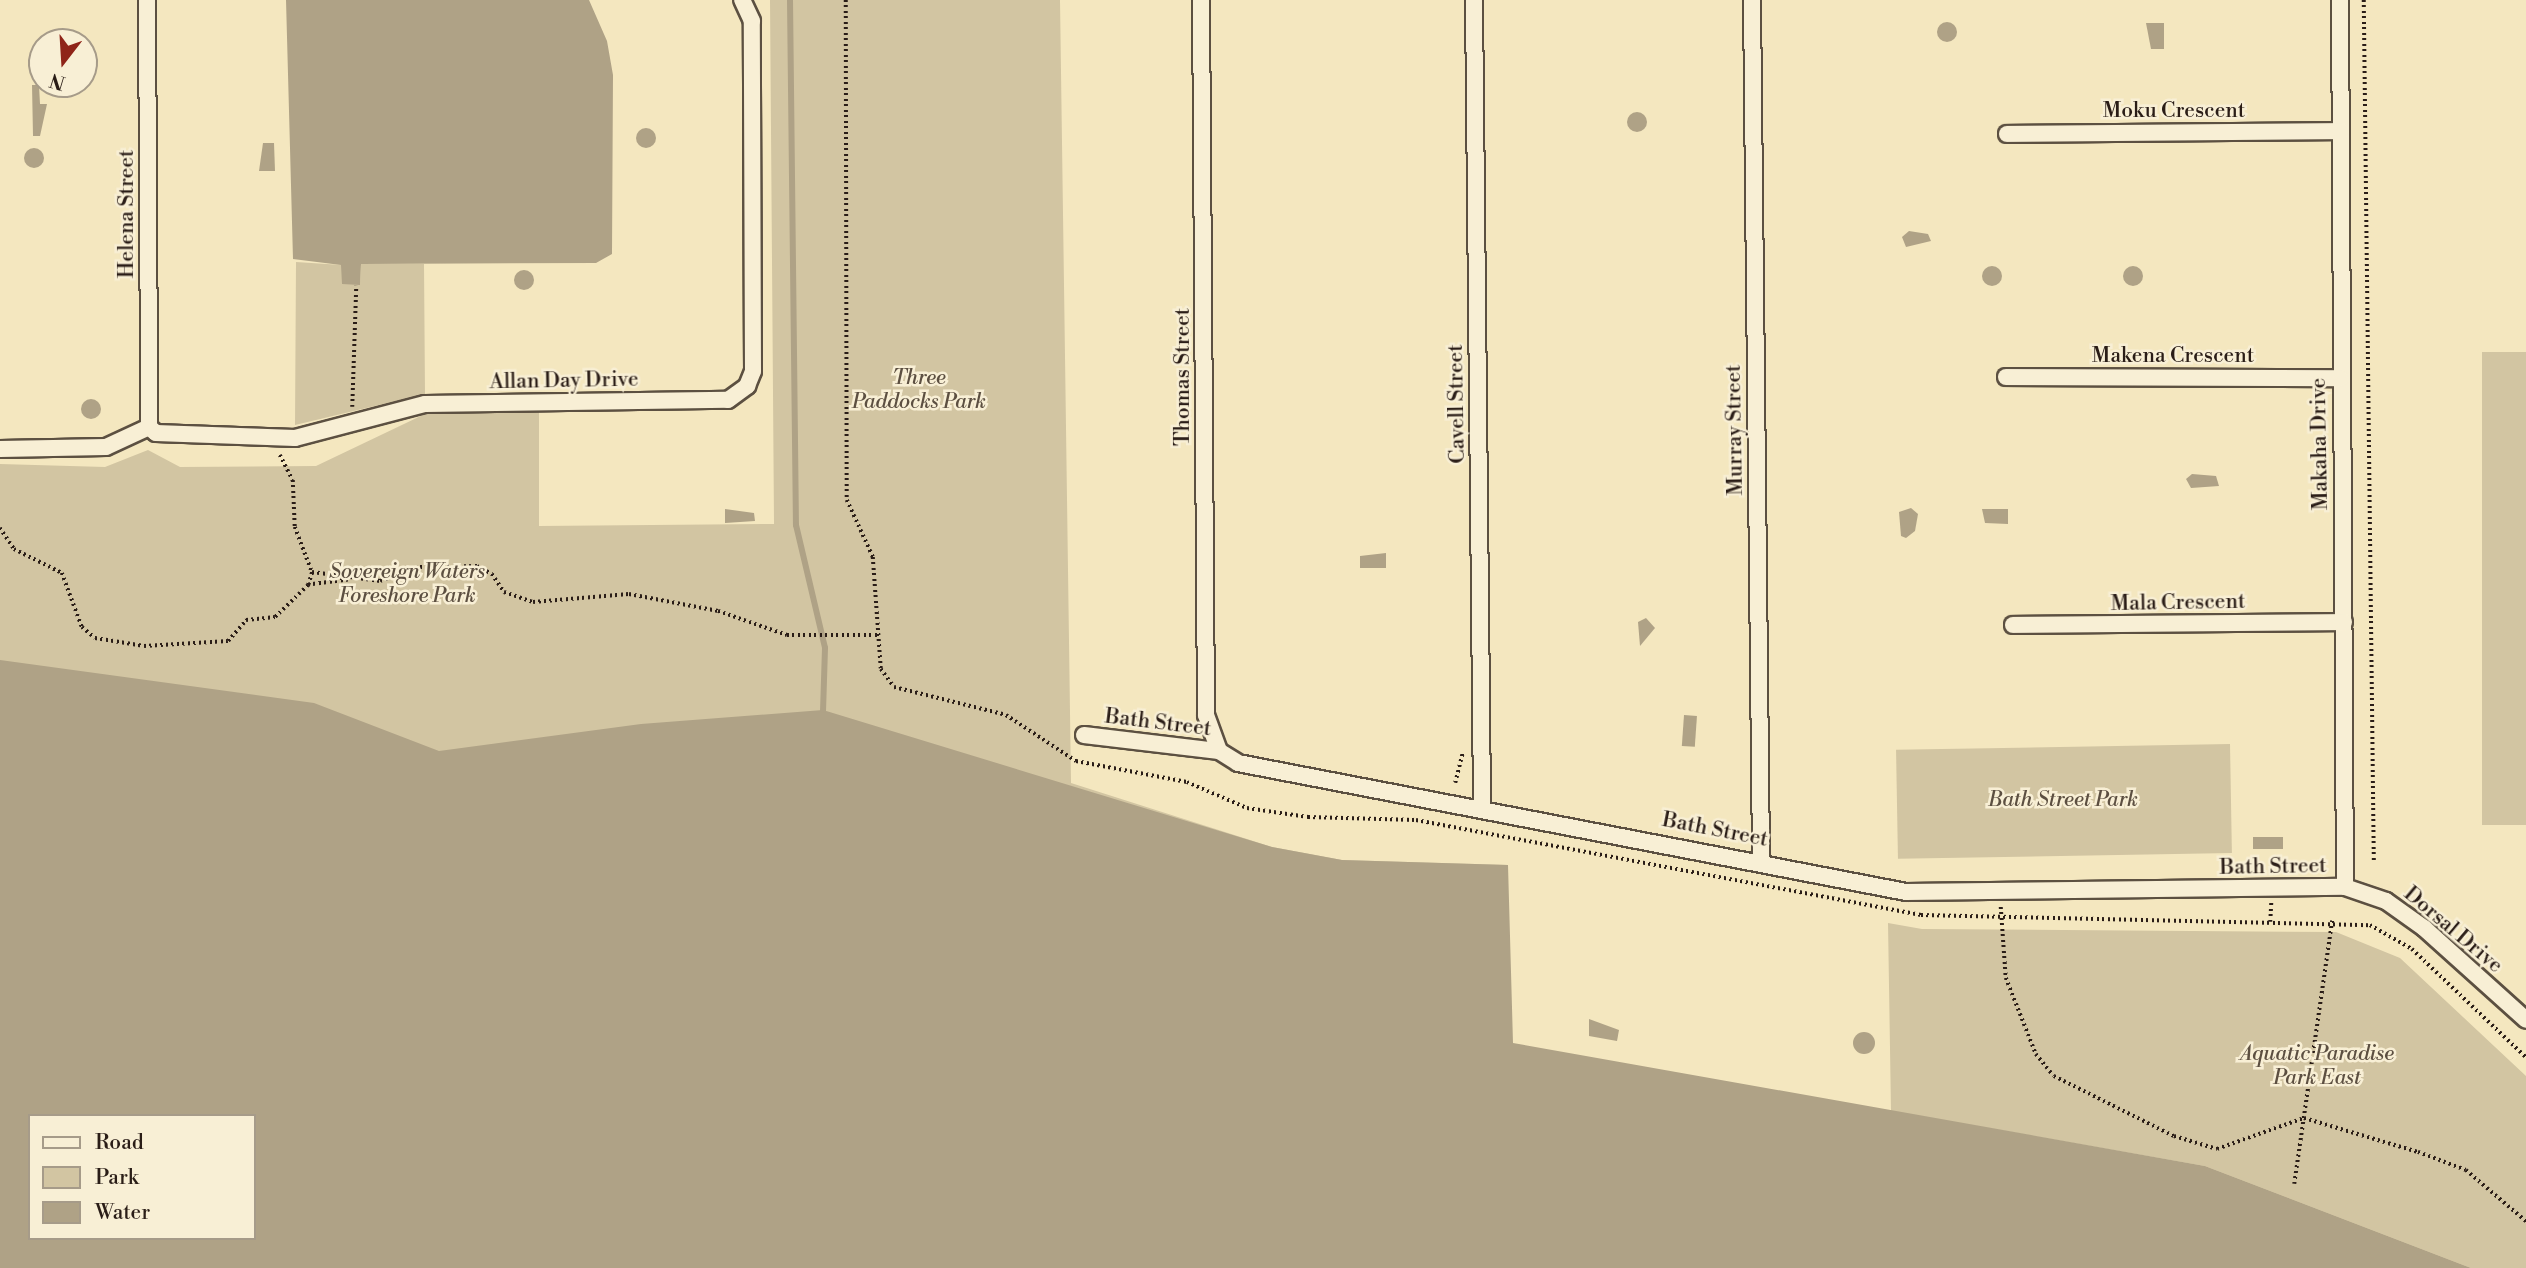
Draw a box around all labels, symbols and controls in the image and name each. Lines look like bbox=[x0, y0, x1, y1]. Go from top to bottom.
north arrow bbox=[28, 28, 98, 98]
text: N bbox=[47, 67, 68, 95]
street label: Moku Crescent bbox=[2103, 98, 2245, 124]
street label: Helena Street bbox=[114, 150, 140, 278]
street label: Thomas Street bbox=[1170, 308, 1196, 446]
street label: Makena Crescent bbox=[2092, 343, 2254, 369]
street label: Cavell Street bbox=[1443, 344, 1471, 464]
street label: Murray Street bbox=[1721, 364, 1749, 496]
park label: Three Paddocks Park bbox=[852, 365, 986, 415]
street label: Allan Day Drive bbox=[489, 367, 639, 395]
street label: Makaha Drive bbox=[2306, 378, 2334, 510]
park label: Sovereign Waters Foreshore Park bbox=[329, 559, 485, 609]
street label: Mala Crescent bbox=[2110, 589, 2246, 617]
street label: Bath Street bbox=[1103, 704, 1213, 742]
park label: Bath Street Park bbox=[1988, 787, 2138, 813]
street label: Bath Street bbox=[1660, 807, 1770, 853]
street label: Bath Street bbox=[2219, 853, 2327, 881]
street label: Dorsal Drive bbox=[2399, 881, 2507, 979]
park label: Aquatic Paradise Park East bbox=[2240, 1041, 2394, 1091]
legend bbox=[28, 1114, 256, 1240]
text: Road bbox=[95, 1130, 144, 1156]
text: Park bbox=[95, 1165, 139, 1191]
text: Water bbox=[95, 1200, 150, 1226]

